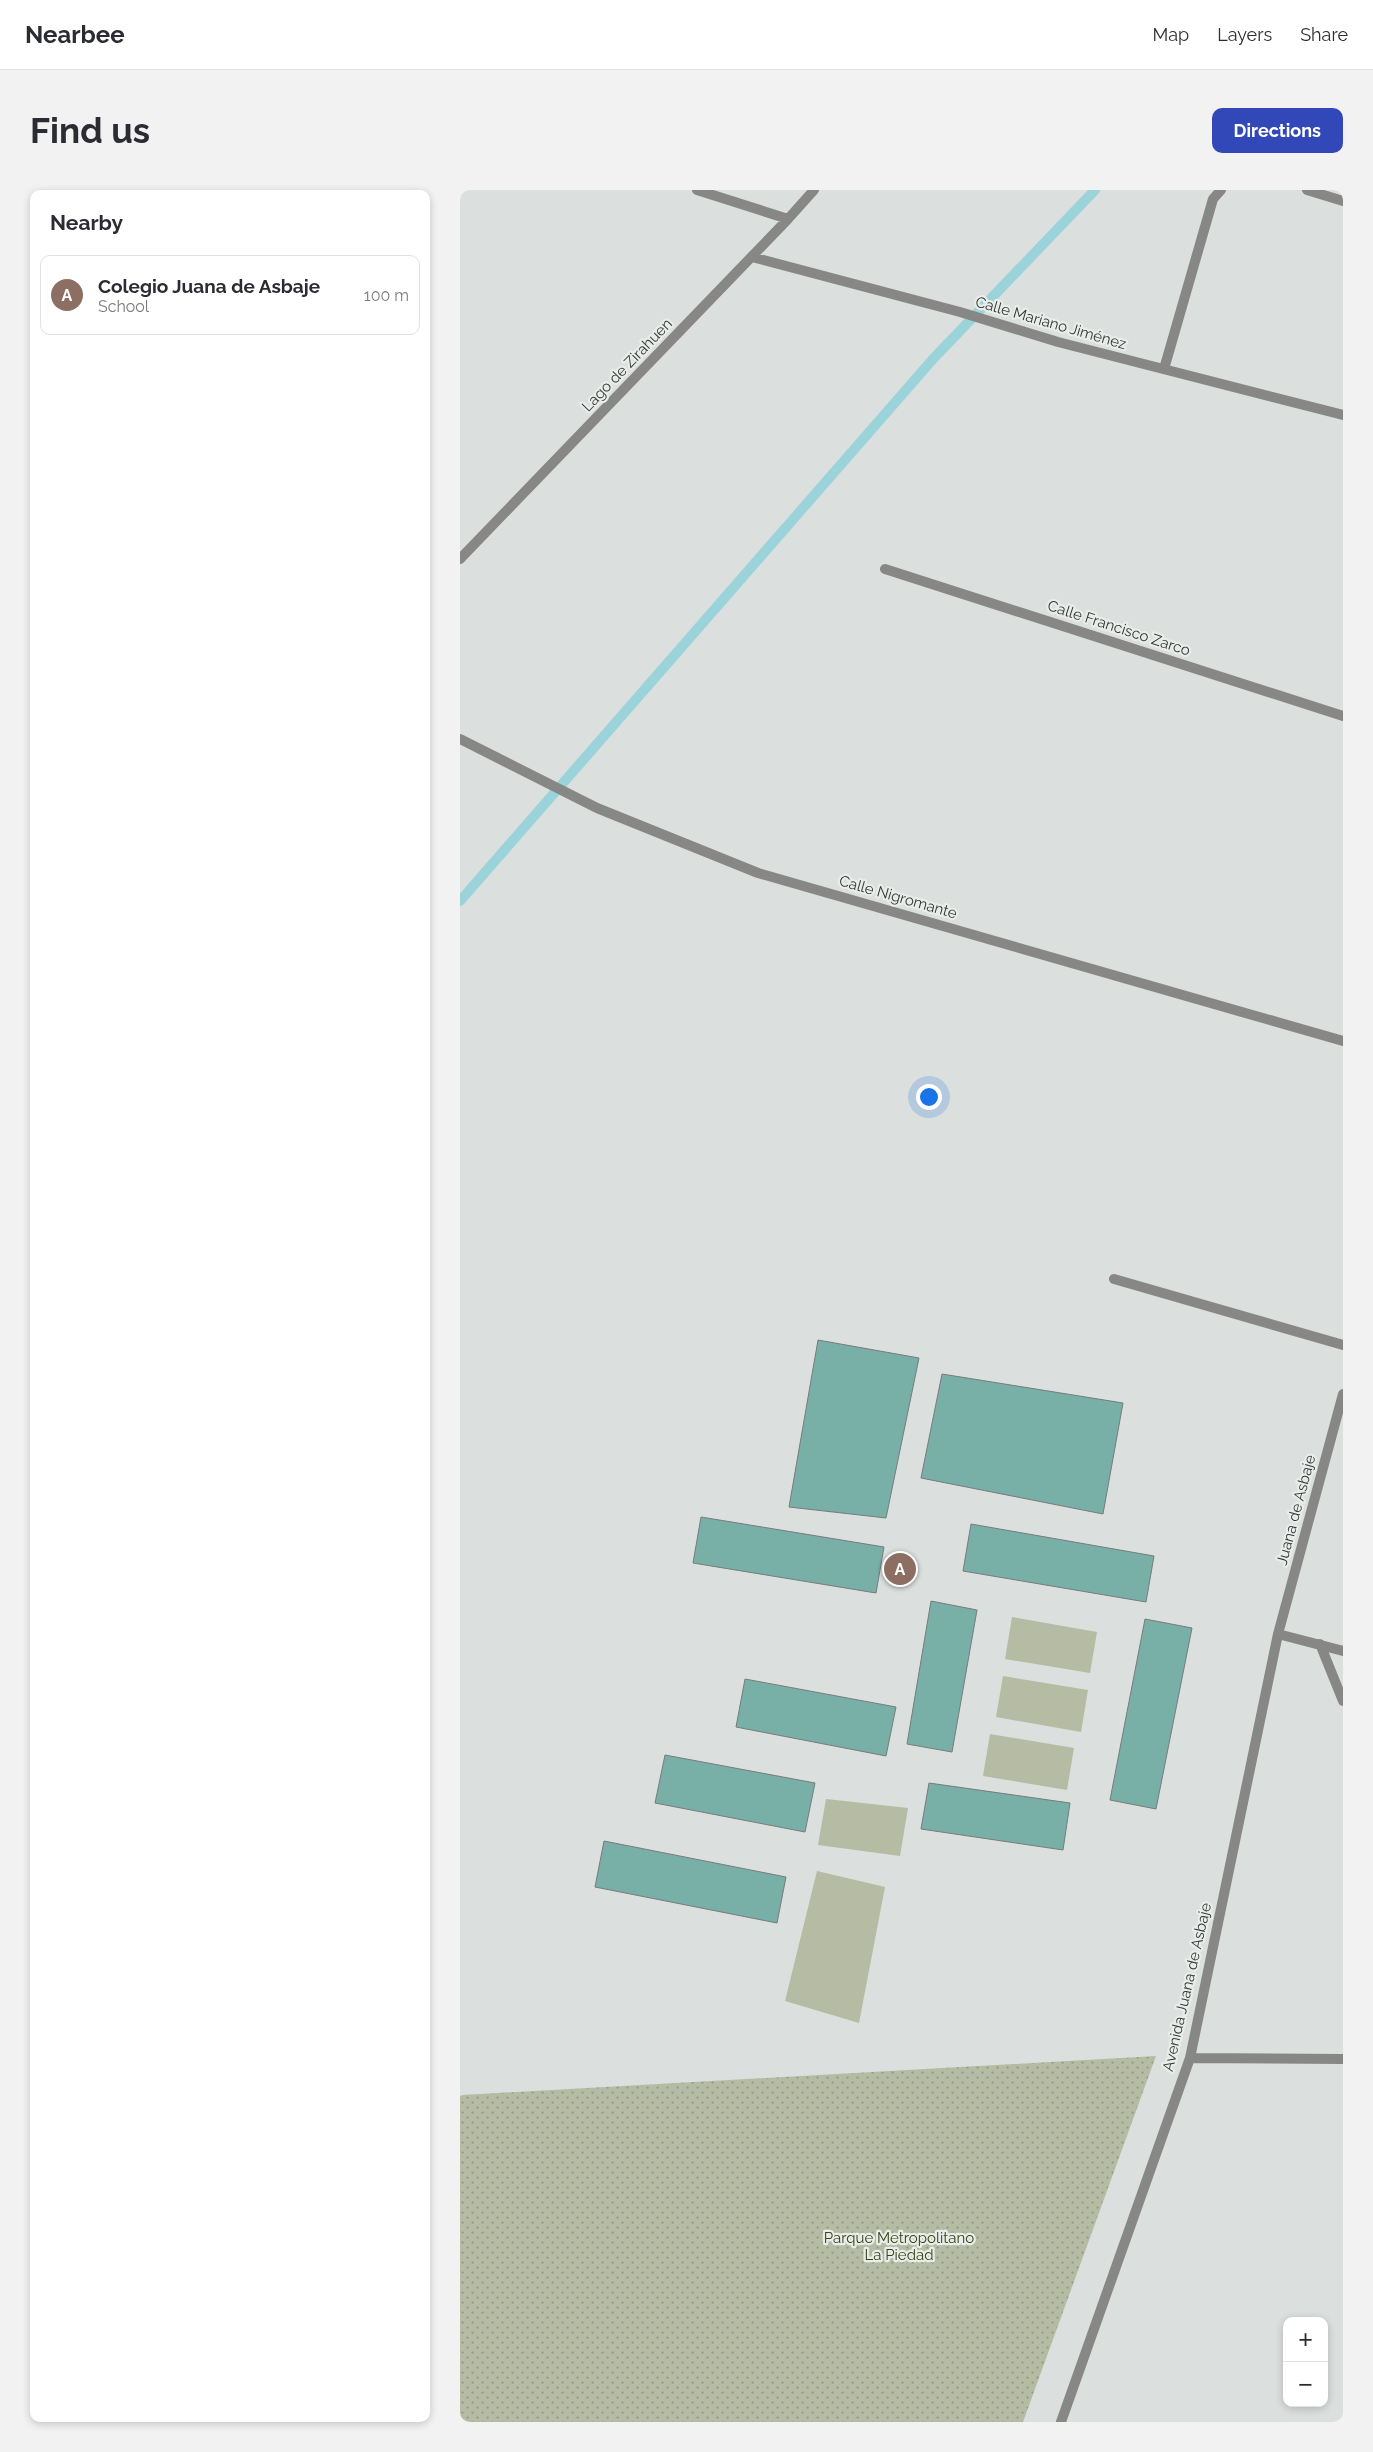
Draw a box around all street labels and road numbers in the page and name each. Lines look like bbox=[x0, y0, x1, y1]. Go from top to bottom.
street label: Calle Mariano Jiménez bbox=[973, 293, 1129, 353]
street label: Lago de Zirahuen bbox=[578, 315, 676, 415]
street label: Calle Francisco Zarco bbox=[1045, 596, 1193, 660]
street label: Calle Nigromante bbox=[837, 872, 959, 922]
street label: Juana de Asbaje bbox=[1273, 1453, 1319, 1567]
street label: Avenida Juana de Asbaje bbox=[1159, 1901, 1215, 2073]

